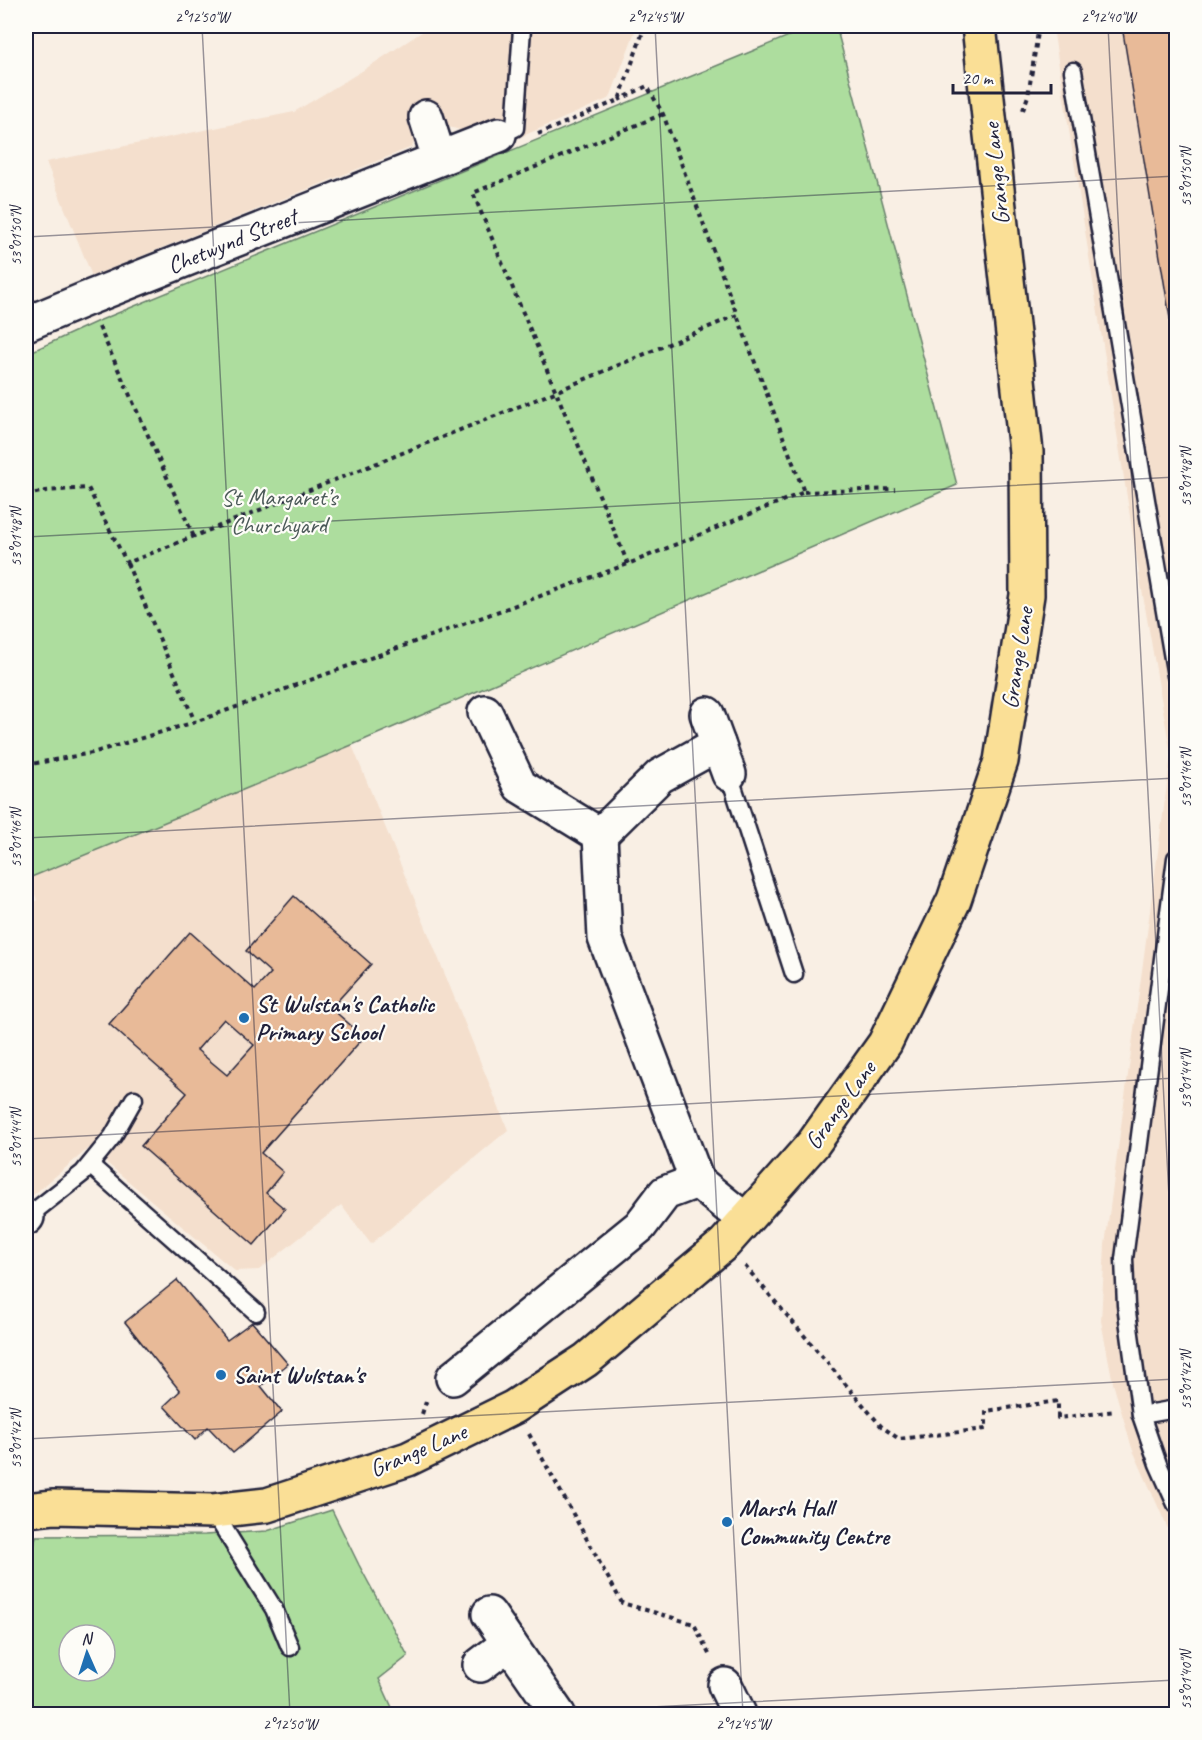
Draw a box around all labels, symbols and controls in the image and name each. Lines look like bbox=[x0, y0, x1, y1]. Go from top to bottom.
text: 2°12'50"W bbox=[175, 8, 232, 27]
text: 2°12'45"W bbox=[628, 8, 685, 27]
text: 2°12'40"W bbox=[1081, 8, 1138, 27]
scale bar bbox=[953, 57, 1050, 95]
text: 20 m bbox=[962, 67, 995, 89]
street label: Grange Lane bbox=[976, 119, 1016, 226]
text: 53°01'50"N bbox=[1177, 144, 1196, 207]
street label: Chetwynd Street bbox=[163, 200, 304, 281]
text: 53°01'50"N bbox=[7, 203, 26, 266]
text: 53°01'48"N bbox=[1177, 444, 1196, 507]
park label: St Margaret’s Churchyard bbox=[221, 482, 340, 540]
text: 53°01'48"N bbox=[7, 504, 26, 567]
street label: Grange Lane bbox=[994, 603, 1040, 711]
text: 53°01'46"N bbox=[1177, 745, 1196, 808]
text: 53°01'46"N bbox=[7, 805, 26, 868]
place label: St Wulstan's Catholic Primary School bbox=[256, 989, 436, 1047]
marker: St Wulstan's Catholic Primary School bbox=[237, 1011, 251, 1025]
text: 53°01'44"N bbox=[1177, 1046, 1196, 1109]
street label: Grange Lane bbox=[798, 1053, 883, 1155]
text: 53°01'44"N bbox=[7, 1105, 26, 1168]
text: 53°01'42"N bbox=[1177, 1347, 1196, 1410]
place label: Saint Wulstan's bbox=[233, 1360, 367, 1390]
marker: Saint Wulstan's bbox=[214, 1368, 228, 1382]
text: 53°01'42"N bbox=[7, 1406, 26, 1469]
street label: Grange Lane bbox=[365, 1415, 473, 1484]
place label: Marsh Hall Community Centre bbox=[739, 1493, 891, 1551]
marker: Marsh Hall Community Centre bbox=[720, 1515, 734, 1529]
north arrow bbox=[57, 1623, 117, 1683]
text: N bbox=[81, 1629, 95, 1649]
text: 53°01'40"N bbox=[1177, 1647, 1196, 1710]
text: 2°12'50"W bbox=[263, 1715, 320, 1734]
text: 2°12'45"W bbox=[716, 1715, 773, 1734]

